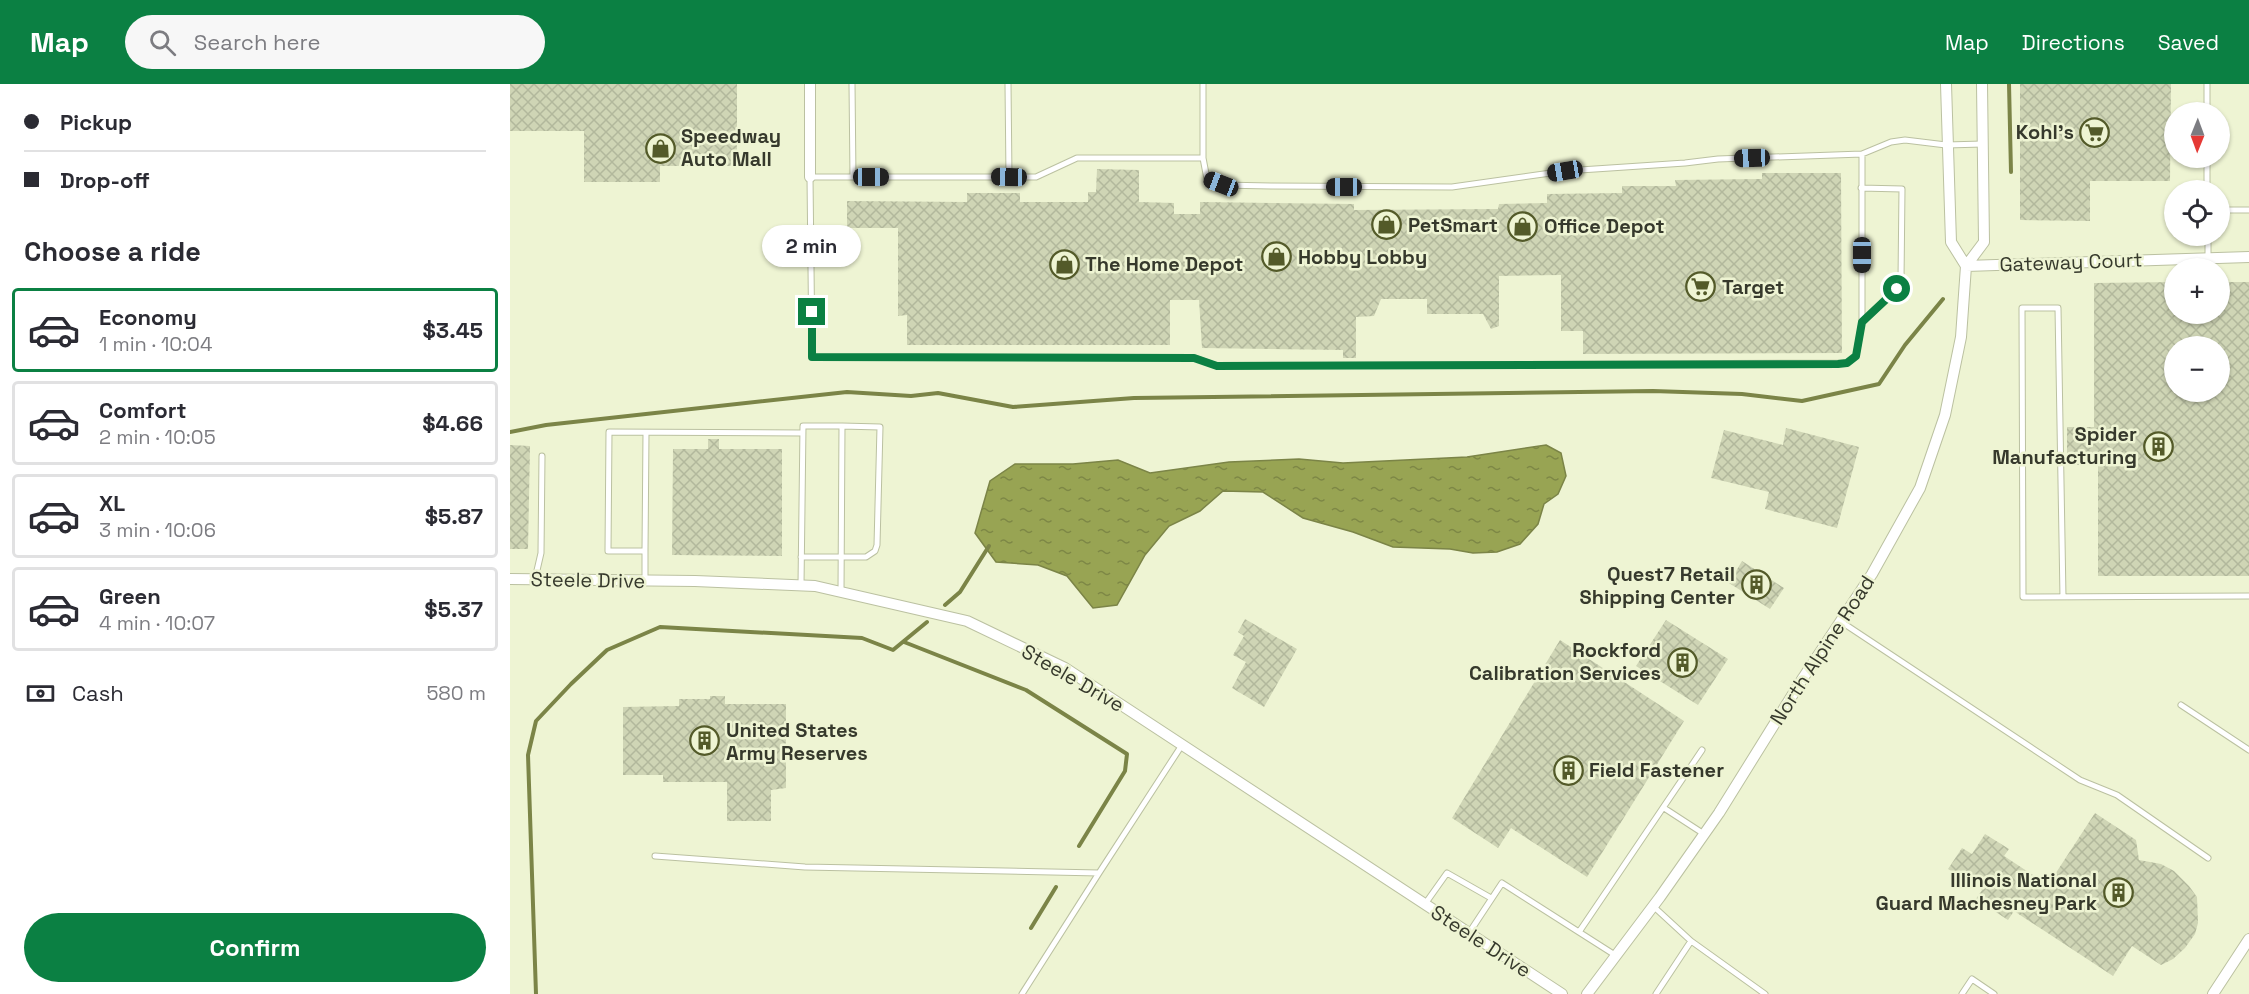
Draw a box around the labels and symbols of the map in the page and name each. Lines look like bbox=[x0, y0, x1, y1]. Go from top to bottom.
north arrow bbox=[2164, 102, 2230, 168]
supermarket icon: Kohl's bbox=[2079, 116, 2111, 148]
place label: Kohl's bbox=[2016, 119, 2074, 145]
place label: Speedway Auto Mall bbox=[681, 123, 781, 172]
shop icon: Speedway Auto Mall bbox=[644, 132, 676, 164]
car bbox=[1734, 148, 1770, 168]
car bbox=[1546, 159, 1584, 183]
car bbox=[853, 168, 889, 186]
car bbox=[991, 168, 1027, 186]
car bbox=[1201, 169, 1241, 199]
car bbox=[1326, 178, 1362, 196]
shop icon: PetSmart bbox=[1371, 209, 1403, 241]
shop icon: Office Depot bbox=[1507, 210, 1539, 242]
place label: PetSmart bbox=[1408, 212, 1498, 238]
place label: Office Depot bbox=[1544, 213, 1665, 239]
callout: 2 min bbox=[762, 225, 862, 267]
car bbox=[1853, 237, 1871, 273]
shop icon: Hobby Lobby bbox=[1261, 241, 1293, 273]
place label: Hobby Lobby bbox=[1298, 244, 1427, 270]
street label: Gateway Court bbox=[1999, 247, 2143, 277]
shop icon: The Home Depot bbox=[1048, 248, 1080, 280]
place label: The Home Depot bbox=[1085, 251, 1243, 277]
supermarket icon: Target bbox=[1685, 271, 1717, 303]
place label: Target bbox=[1722, 274, 1784, 300]
route start bbox=[1883, 275, 1910, 302]
route end bbox=[798, 298, 825, 325]
place label: Spider Manufacturing bbox=[1992, 421, 2137, 470]
building icon: Spider Manufacturing bbox=[2142, 430, 2174, 462]
place label: Quest7 Retail Shipping Center bbox=[1580, 561, 1735, 610]
street label: Steele Drive bbox=[530, 566, 646, 594]
building icon: Quest7 Retail Shipping Center bbox=[1740, 569, 1772, 601]
street label: North Alpine Road bbox=[1764, 570, 1880, 730]
place label: Rockford Calibration Services bbox=[1469, 637, 1661, 686]
street label: Steele Drive bbox=[1017, 638, 1129, 718]
building icon: Rockford Calibration Services bbox=[1666, 646, 1698, 678]
place label: United States Army Reserves bbox=[726, 717, 868, 766]
building icon: United States Army Reserves bbox=[689, 725, 721, 757]
building icon: Field Fastener bbox=[1552, 754, 1584, 786]
place label: Field Fastener bbox=[1589, 757, 1724, 783]
place label: Illinois National Guard Machesney Park bbox=[1876, 867, 2097, 916]
building icon: Illinois National Guard Machesney Park bbox=[2102, 876, 2134, 908]
street label: Steele Drive bbox=[1426, 899, 1536, 983]

